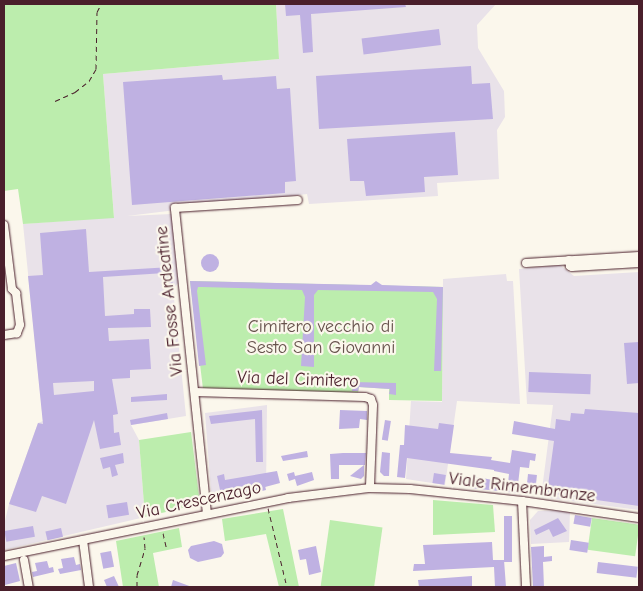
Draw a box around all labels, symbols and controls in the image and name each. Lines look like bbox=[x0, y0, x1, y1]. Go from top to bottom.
street label: Via Fosse Ardeatine bbox=[151, 225, 189, 377]
park label: Cimitero vecchio di Sesto San Giovanni bbox=[247, 317, 395, 359]
street label: Via del Cimitero bbox=[237, 367, 359, 393]
street label: Viale Rimembranze bbox=[447, 468, 597, 508]
street label: Via Crescenzago bbox=[135, 477, 263, 525]

